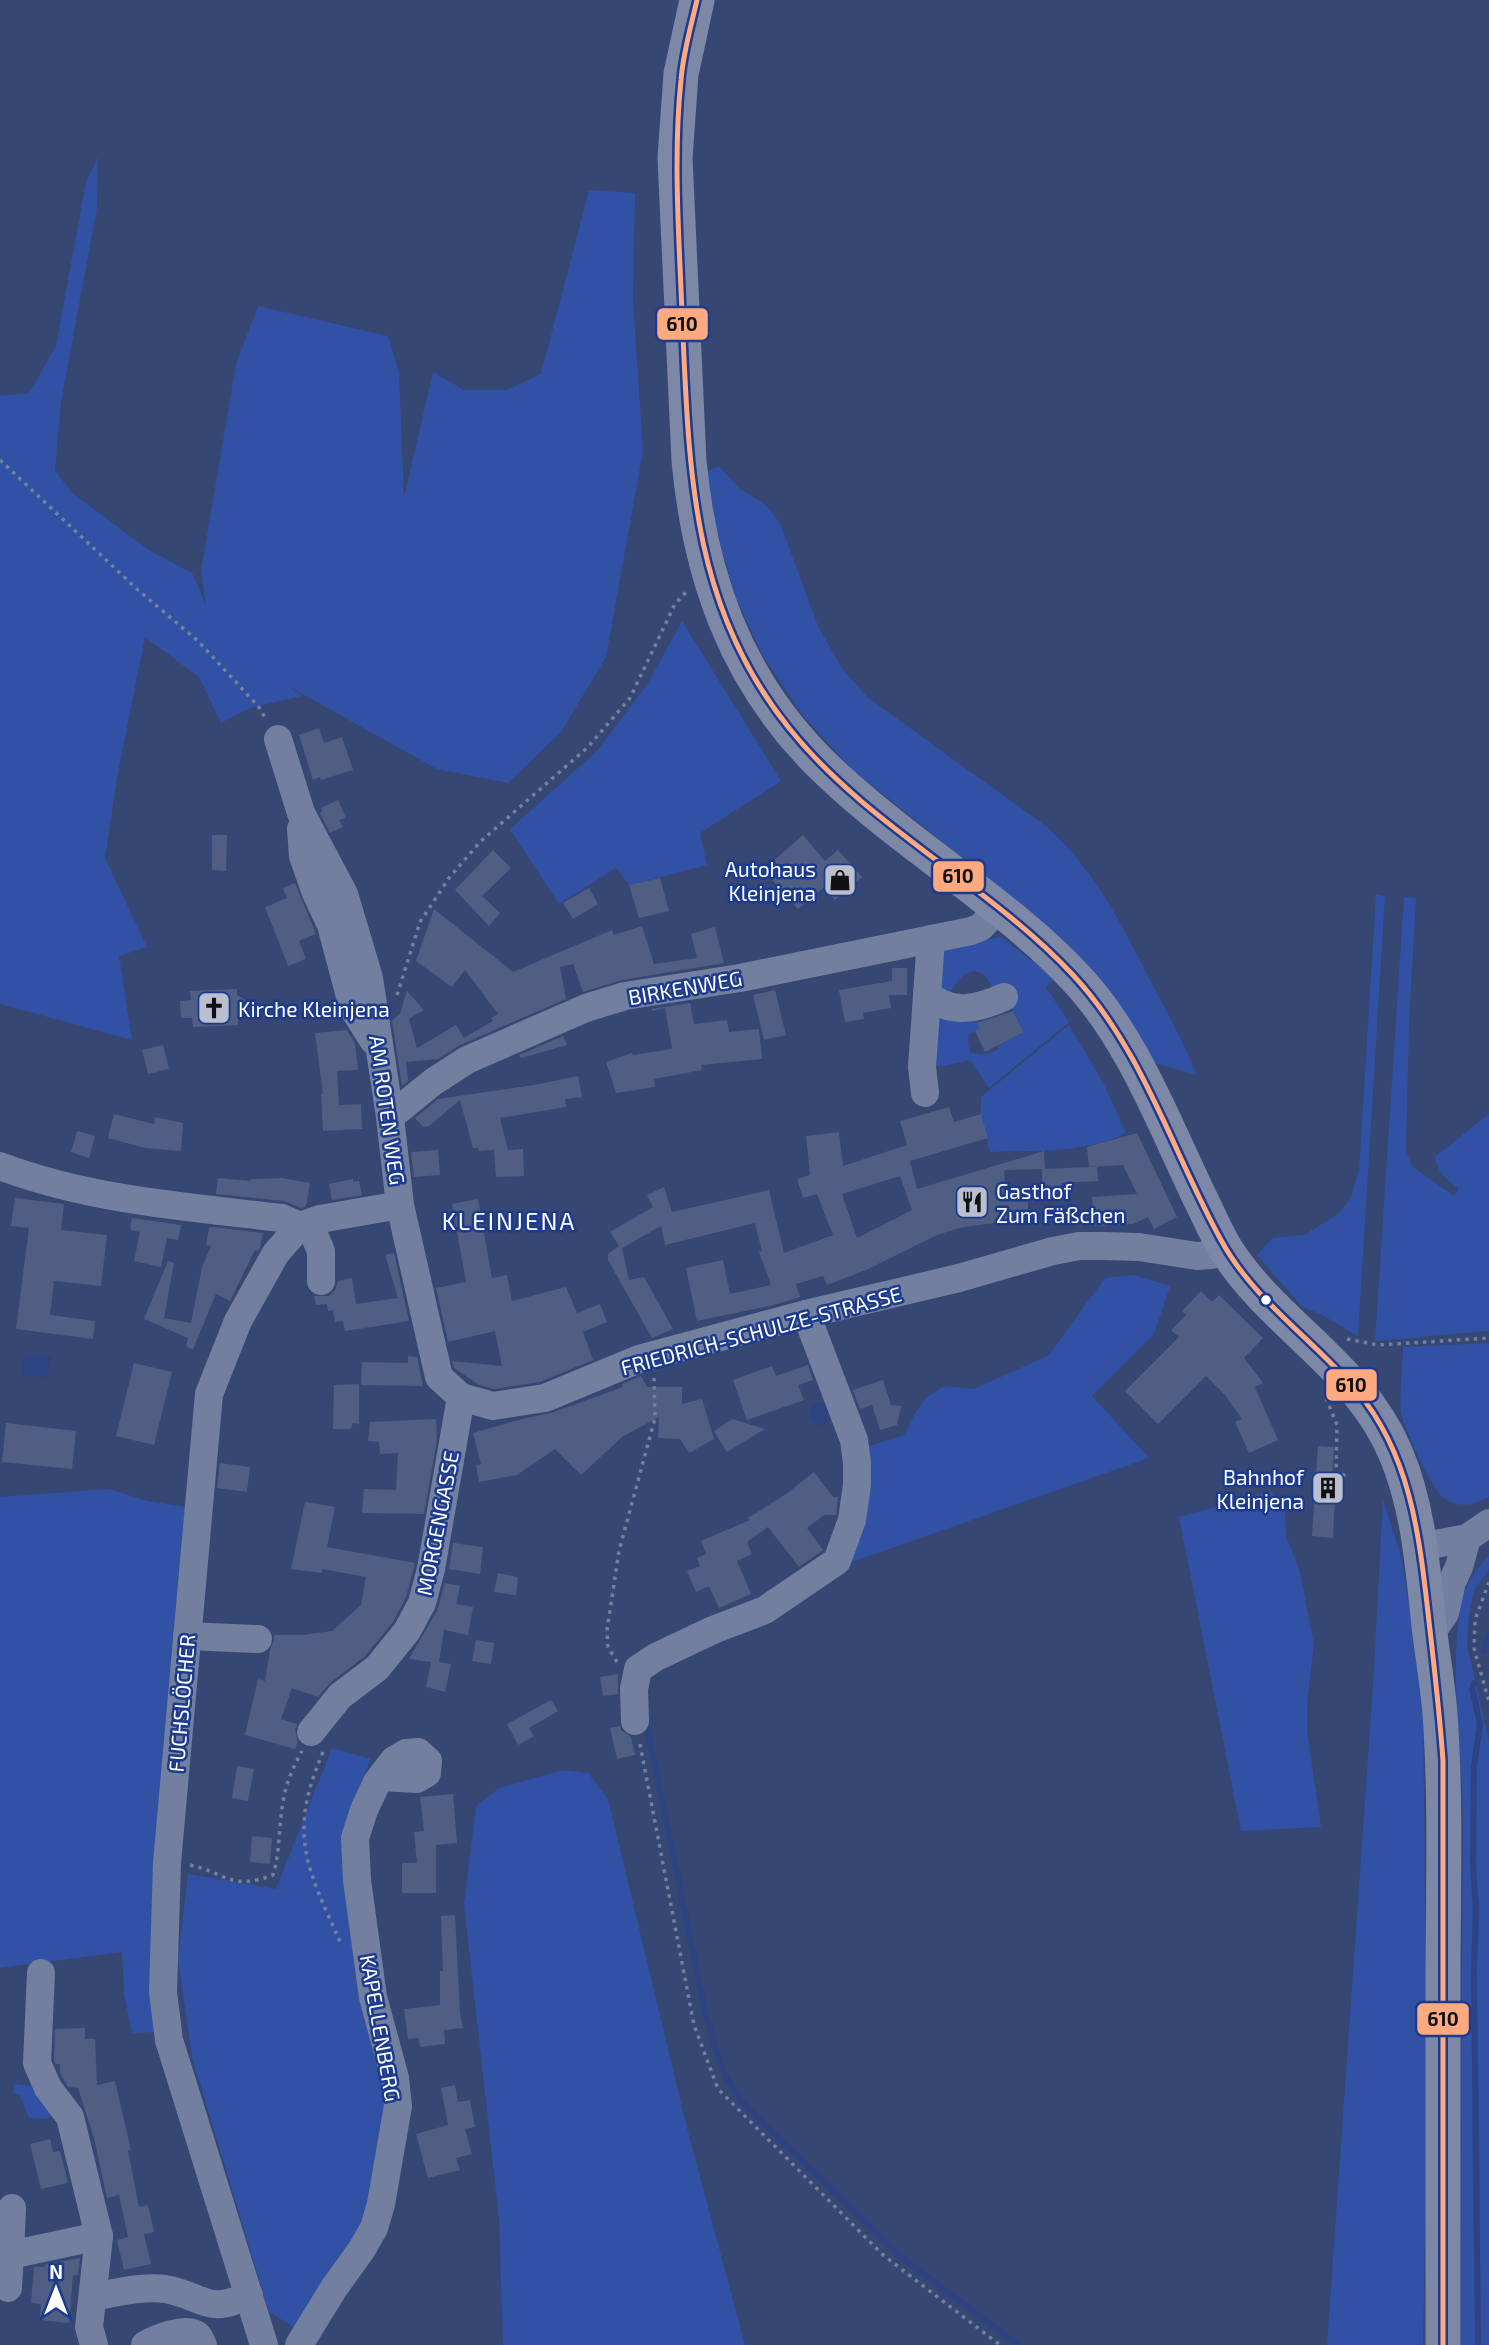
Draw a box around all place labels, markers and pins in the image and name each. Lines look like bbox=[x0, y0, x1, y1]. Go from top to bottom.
place label: Autohaus Kleinjena bbox=[725, 856, 816, 906]
shop icon: Autohaus Kleinjena bbox=[821, 861, 859, 899]
church icon: Kirche Kleinjena bbox=[195, 989, 233, 1027]
place label: Kirche Kleinjena bbox=[238, 996, 390, 1022]
place label: Gasthof Zum Fäßchen bbox=[996, 1178, 1125, 1227]
restaurant icon: Gasthof Zum Fäßchen bbox=[953, 1183, 991, 1221]
unlabelled marker bbox=[1259, 1293, 1273, 1307]
place label: Bahnhof Kleinjena bbox=[1216, 1464, 1305, 1514]
building icon: Bahnhof Kleinjena bbox=[1309, 1469, 1347, 1507]

